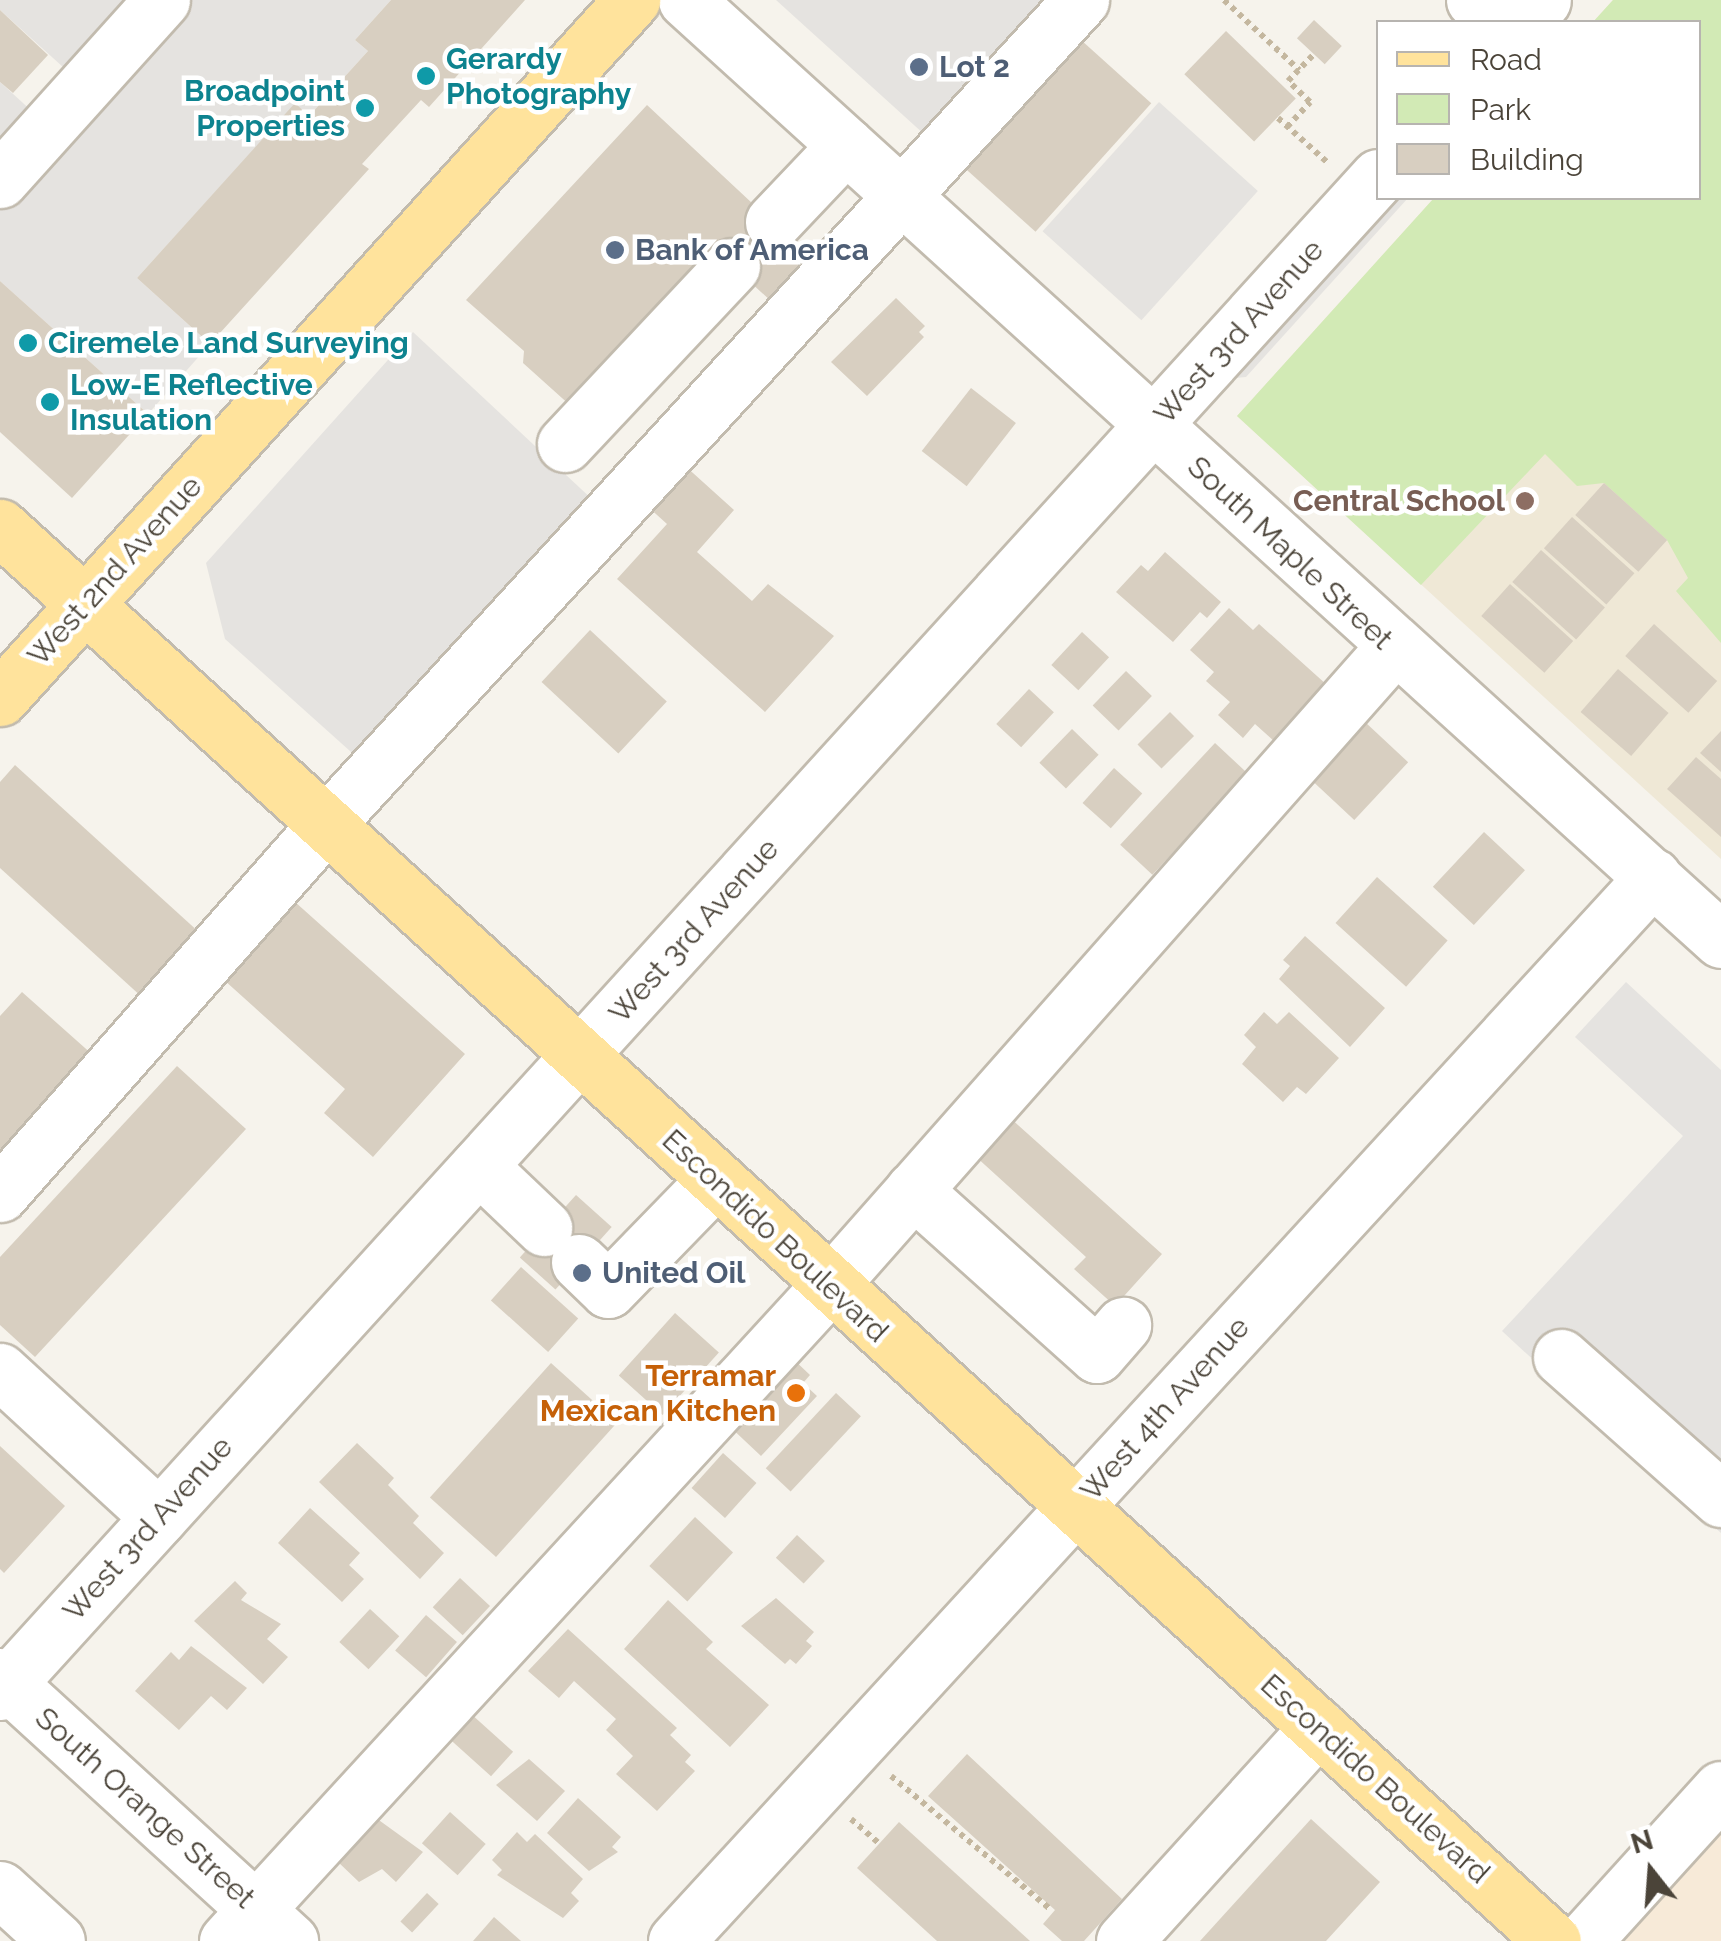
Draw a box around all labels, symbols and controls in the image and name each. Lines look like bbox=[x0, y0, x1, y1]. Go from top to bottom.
legend bbox=[1376, 20, 1701, 200]
place label: Gerardy Photography bbox=[446, 41, 631, 112]
text: Road bbox=[1470, 42, 1542, 77]
place label: Lot 2 bbox=[939, 49, 1010, 85]
marker: Lot 2 bbox=[908, 56, 930, 78]
marker: Gerardy Photography bbox=[415, 65, 437, 87]
place label: Broadpoint Properties bbox=[184, 73, 345, 144]
text: Park bbox=[1470, 92, 1531, 127]
marker: Broadpoint Properties bbox=[354, 97, 376, 119]
text: Building bbox=[1470, 142, 1584, 177]
place label: Bank of America bbox=[635, 232, 870, 268]
street label: West 3rd Avenue bbox=[1146, 232, 1332, 432]
marker: Bank of America bbox=[604, 239, 626, 261]
place label: Ciremele Land Surveying bbox=[48, 325, 409, 361]
marker: Ciremele Land Surveying bbox=[17, 332, 39, 354]
place label: Low-E Reflective Insulation bbox=[70, 367, 313, 438]
marker: Low-E Reflective Insulation bbox=[39, 391, 61, 413]
street label: South Maple Street bbox=[1180, 449, 1400, 657]
street label: West 2nd Avenue bbox=[20, 468, 210, 674]
place label: Central School bbox=[1292, 483, 1505, 519]
marker: Central School bbox=[1514, 490, 1536, 512]
street label: West 3rd Avenue bbox=[601, 831, 787, 1031]
street label: Escondido Boulevard bbox=[655, 1122, 895, 1350]
place label: United Oil bbox=[602, 1255, 746, 1291]
marker: United Oil bbox=[571, 1262, 593, 1284]
street label: West 4th Avenue bbox=[1073, 1309, 1257, 1509]
place label: Terramar Mexican Kitchen bbox=[540, 1358, 776, 1428]
marker: Terramar Mexican Kitchen bbox=[785, 1382, 807, 1404]
street label: West 3rd Avenue bbox=[55, 1429, 241, 1629]
street label: Escondido Boulevard bbox=[1253, 1667, 1497, 1891]
street label: South Orange Street bbox=[28, 1700, 262, 1916]
north arrow bbox=[1601, 1821, 1701, 1921]
text: N bbox=[1627, 1823, 1657, 1861]

